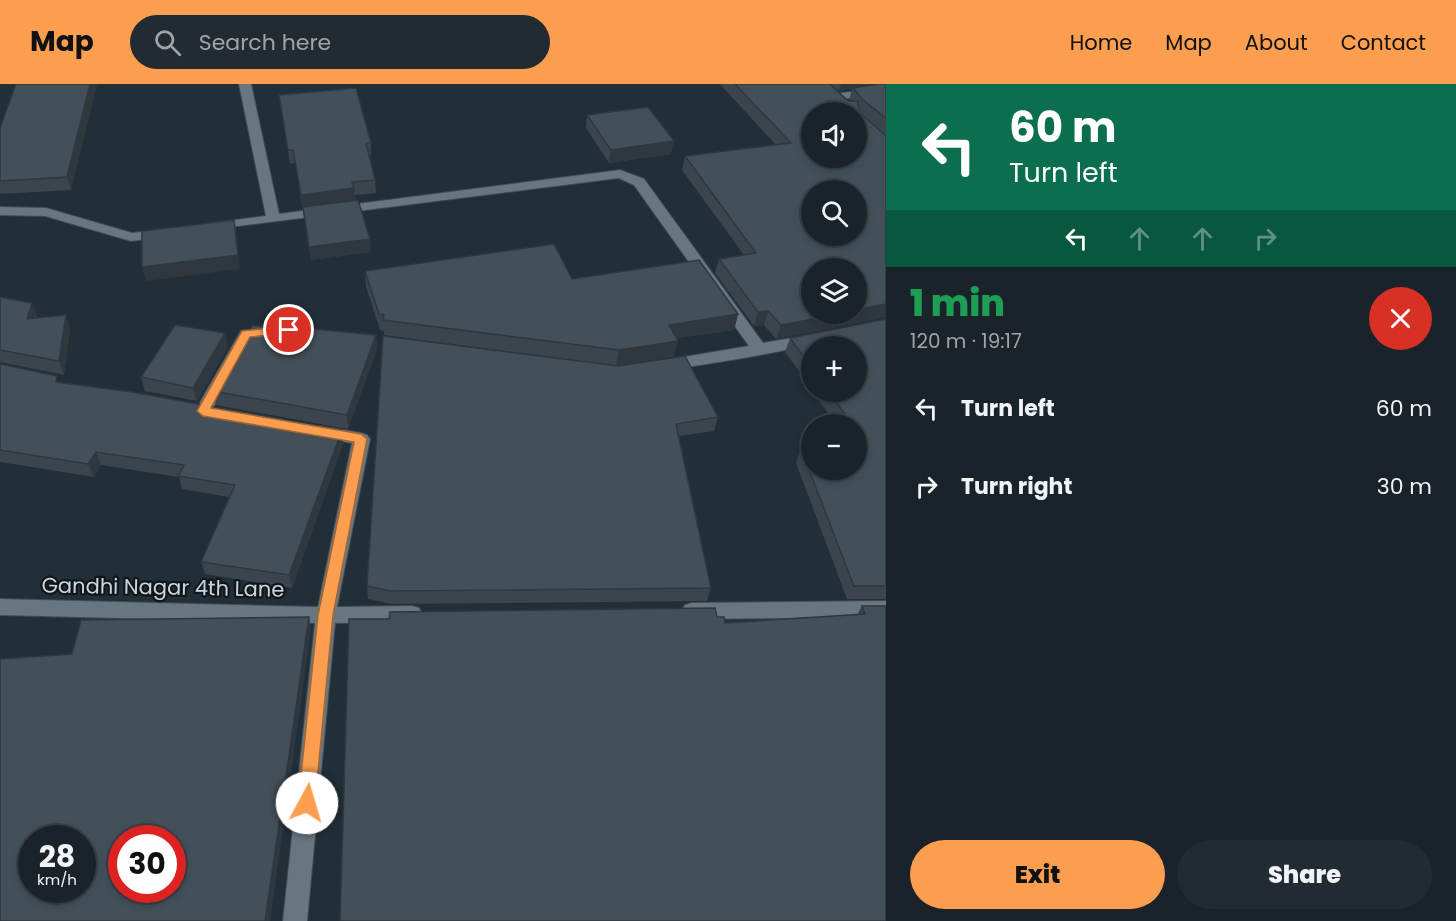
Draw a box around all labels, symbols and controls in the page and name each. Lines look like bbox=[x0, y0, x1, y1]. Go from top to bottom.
search box bbox=[130, 15, 550, 69]
text: Map bbox=[30, 22, 94, 61]
icon: search bbox=[151, 26, 184, 59]
text: Search here bbox=[199, 27, 331, 58]
text: Home bbox=[1070, 28, 1132, 57]
text: Map bbox=[1165, 28, 1212, 57]
text: About bbox=[1245, 28, 1308, 57]
text: Contact bbox=[1341, 28, 1426, 57]
text: 60 m bbox=[1009, 98, 1117, 157]
map controls bbox=[801, 102, 867, 480]
button: sound bbox=[801, 102, 867, 168]
icon: left bbox=[910, 108, 988, 186]
text: Turn left bbox=[1009, 154, 1118, 191]
button: search bbox=[801, 180, 867, 246]
icon: left bbox=[1060, 222, 1093, 255]
icon: ahead bbox=[1123, 222, 1156, 255]
icon: ahead bbox=[1186, 222, 1219, 255]
icon: right bbox=[1249, 222, 1282, 255]
button: layers bbox=[801, 258, 867, 324]
text: 1 min bbox=[910, 278, 1005, 329]
button: close bbox=[1369, 287, 1432, 350]
pin bbox=[263, 304, 314, 355]
icon: arrive bbox=[272, 313, 305, 346]
text: 120 m · 19:17 bbox=[910, 327, 1022, 355]
button: + bbox=[801, 336, 867, 402]
icon: left bbox=[910, 392, 943, 425]
text: Turn left bbox=[961, 393, 1055, 424]
text: 60 m bbox=[1376, 393, 1432, 424]
button: − bbox=[801, 414, 867, 480]
icon: right bbox=[910, 470, 943, 503]
text: Turn right bbox=[961, 471, 1072, 502]
text: 30 m bbox=[1377, 471, 1432, 502]
street label: Gandhi Nagar 4th Lane bbox=[41, 570, 285, 604]
position arrow bbox=[275, 771, 339, 835]
speed limit sign: 30 bbox=[108, 825, 186, 903]
text: 28 bbox=[39, 835, 75, 878]
button: Exit bbox=[910, 840, 1165, 909]
button: Share bbox=[1177, 840, 1432, 909]
text: km/h bbox=[37, 869, 77, 890]

